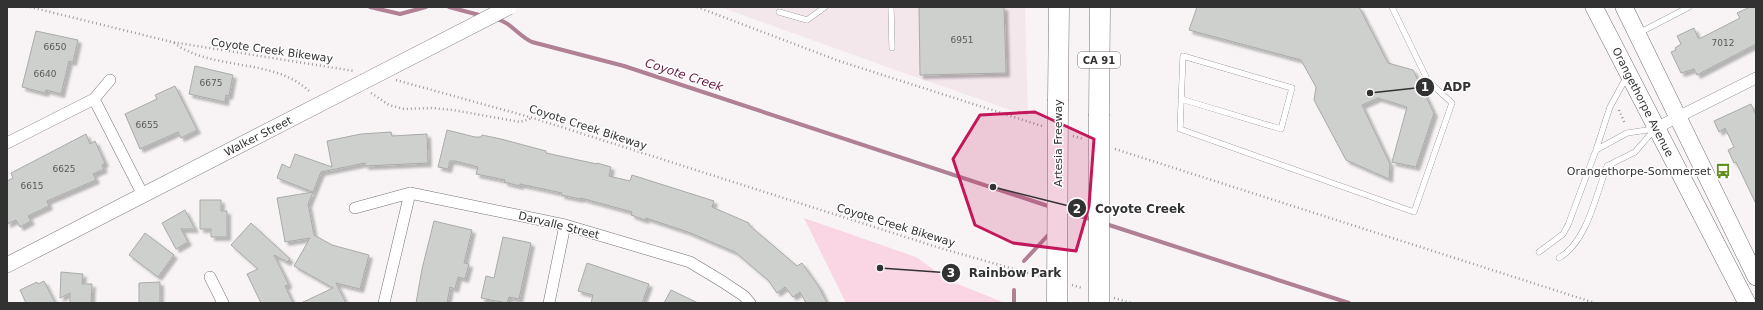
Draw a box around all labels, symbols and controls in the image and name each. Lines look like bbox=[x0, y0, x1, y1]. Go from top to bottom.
street label: Coyote Creek Bikeway bbox=[210, 35, 334, 66]
house number: 6951 bbox=[951, 35, 973, 45]
house number: 7012 bbox=[1712, 38, 1734, 48]
house number: 6650 bbox=[44, 42, 67, 52]
street label: Orangethorpe Avenue bbox=[1609, 45, 1676, 159]
road number: CA 91 bbox=[1078, 52, 1120, 68]
water label: Coyote Creek bbox=[643, 56, 726, 95]
house number: 6640 bbox=[34, 69, 57, 79]
callout: ADP bbox=[1415, 75, 1479, 99]
house number: 6675 bbox=[200, 78, 222, 88]
text: 1 bbox=[1421, 80, 1429, 94]
text: ADP bbox=[1443, 80, 1471, 94]
street label: Artesia Freeway bbox=[1052, 99, 1065, 187]
street label: Coyote Creek Bikeway bbox=[527, 102, 649, 153]
street label: Walker Street bbox=[222, 114, 295, 159]
house number: 6655 bbox=[136, 120, 158, 130]
bus stop icon: Orangethorpe-Sommerset bbox=[1714, 162, 1732, 180]
house number: 6625 bbox=[53, 164, 75, 174]
place label: Orangethorpe-Sommerset bbox=[1567, 165, 1712, 178]
house number: 6615 bbox=[21, 181, 43, 191]
callout: Coyote Creek bbox=[1067, 196, 1193, 220]
street label: Coyote Creek Bikeway bbox=[835, 201, 957, 250]
text: 2 bbox=[1073, 202, 1081, 216]
text: Coyote Creek bbox=[1095, 202, 1186, 216]
street label: Darvalle Street bbox=[517, 209, 601, 242]
callout: Rainbow Park bbox=[941, 261, 1070, 285]
text: 3 bbox=[947, 266, 955, 280]
text: Rainbow Park bbox=[969, 266, 1062, 280]

